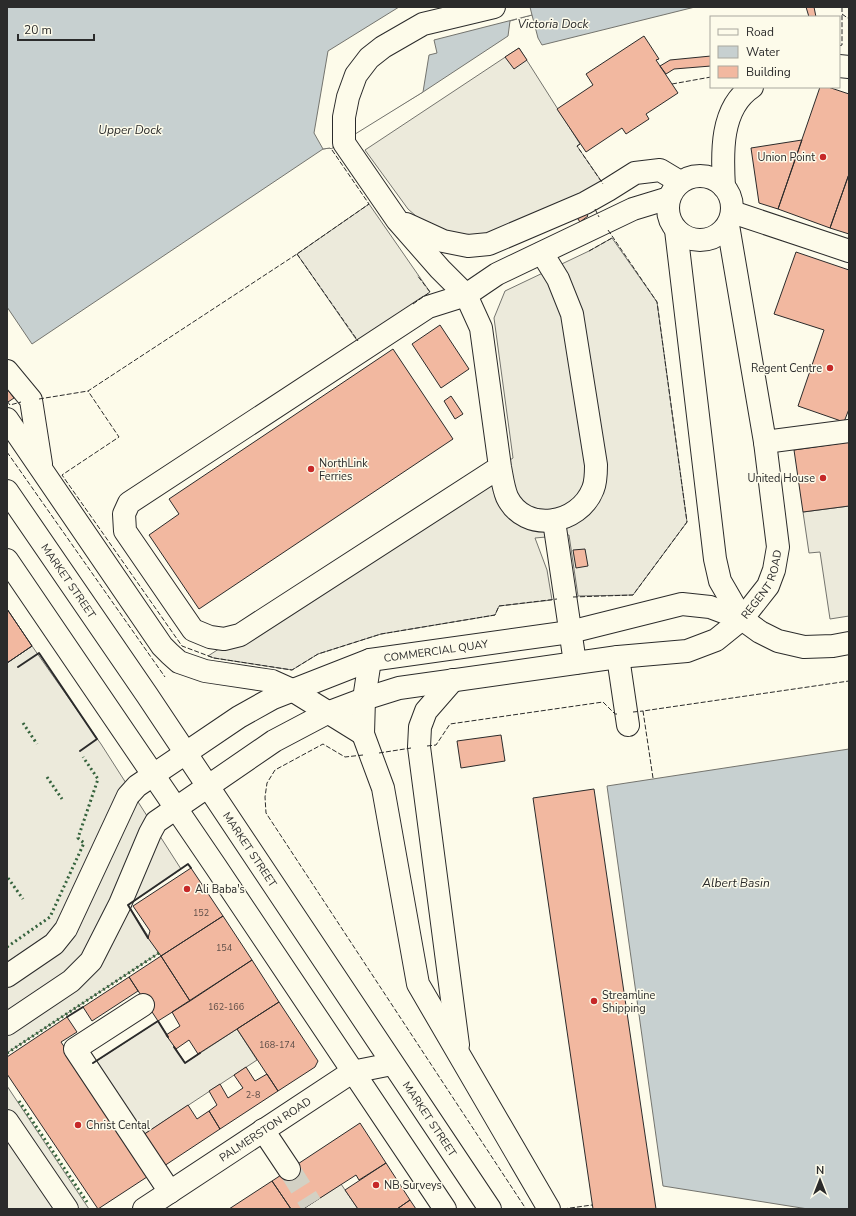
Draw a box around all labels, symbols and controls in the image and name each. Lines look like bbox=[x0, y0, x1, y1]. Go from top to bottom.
scale bar bbox=[18, 16, 94, 42]
water label: Victoria Dock bbox=[517, 16, 590, 32]
legend bbox=[710, 16, 840, 88]
text: 20 m bbox=[24, 22, 52, 38]
text: Road bbox=[746, 24, 774, 40]
text: Water bbox=[746, 44, 780, 60]
text: Building bbox=[746, 64, 791, 80]
water label: Upper Dock bbox=[98, 122, 163, 138]
place label: Union Point bbox=[758, 150, 815, 165]
marker: Union Point bbox=[818, 152, 828, 162]
place label: Regent Centre bbox=[751, 361, 822, 376]
marker: Regent Centre bbox=[825, 363, 835, 373]
place label: NorthLink Ferries bbox=[319, 456, 368, 484]
marker: NorthLink Ferries bbox=[306, 464, 316, 474]
place label: United House bbox=[748, 471, 815, 486]
marker: United House bbox=[818, 473, 828, 483]
street label: MARKET STREET bbox=[38, 541, 100, 621]
street label: REGENT ROAD bbox=[737, 548, 785, 622]
street label: COMMERCIAL QUAY bbox=[383, 636, 490, 666]
street label: MARKET STREET bbox=[220, 809, 281, 890]
water label: Albert Basin bbox=[701, 875, 770, 891]
place label: Ali Baba's bbox=[195, 882, 245, 897]
marker: Ali Baba's bbox=[182, 884, 192, 894]
house number: 152 bbox=[193, 907, 209, 919]
house number: 154 bbox=[216, 942, 233, 954]
place label: Streamline Shipping bbox=[602, 988, 656, 1016]
marker: Streamline Shipping bbox=[589, 996, 599, 1006]
house number: 162-166 bbox=[208, 1001, 244, 1013]
house number: 168-174 bbox=[259, 1039, 296, 1051]
street label: MARKET STREET bbox=[399, 1078, 461, 1160]
house number: 2-8 bbox=[246, 1089, 260, 1101]
street label: PALMERSTON ROAD bbox=[216, 1093, 314, 1165]
place label: Christ Cental bbox=[86, 1118, 151, 1133]
marker: Christ Cental bbox=[73, 1120, 83, 1130]
north arrow bbox=[800, 1160, 840, 1200]
text: N bbox=[816, 1163, 824, 1178]
place label: NB Surveys bbox=[384, 1178, 442, 1193]
marker: NB Surveys bbox=[371, 1180, 381, 1190]

